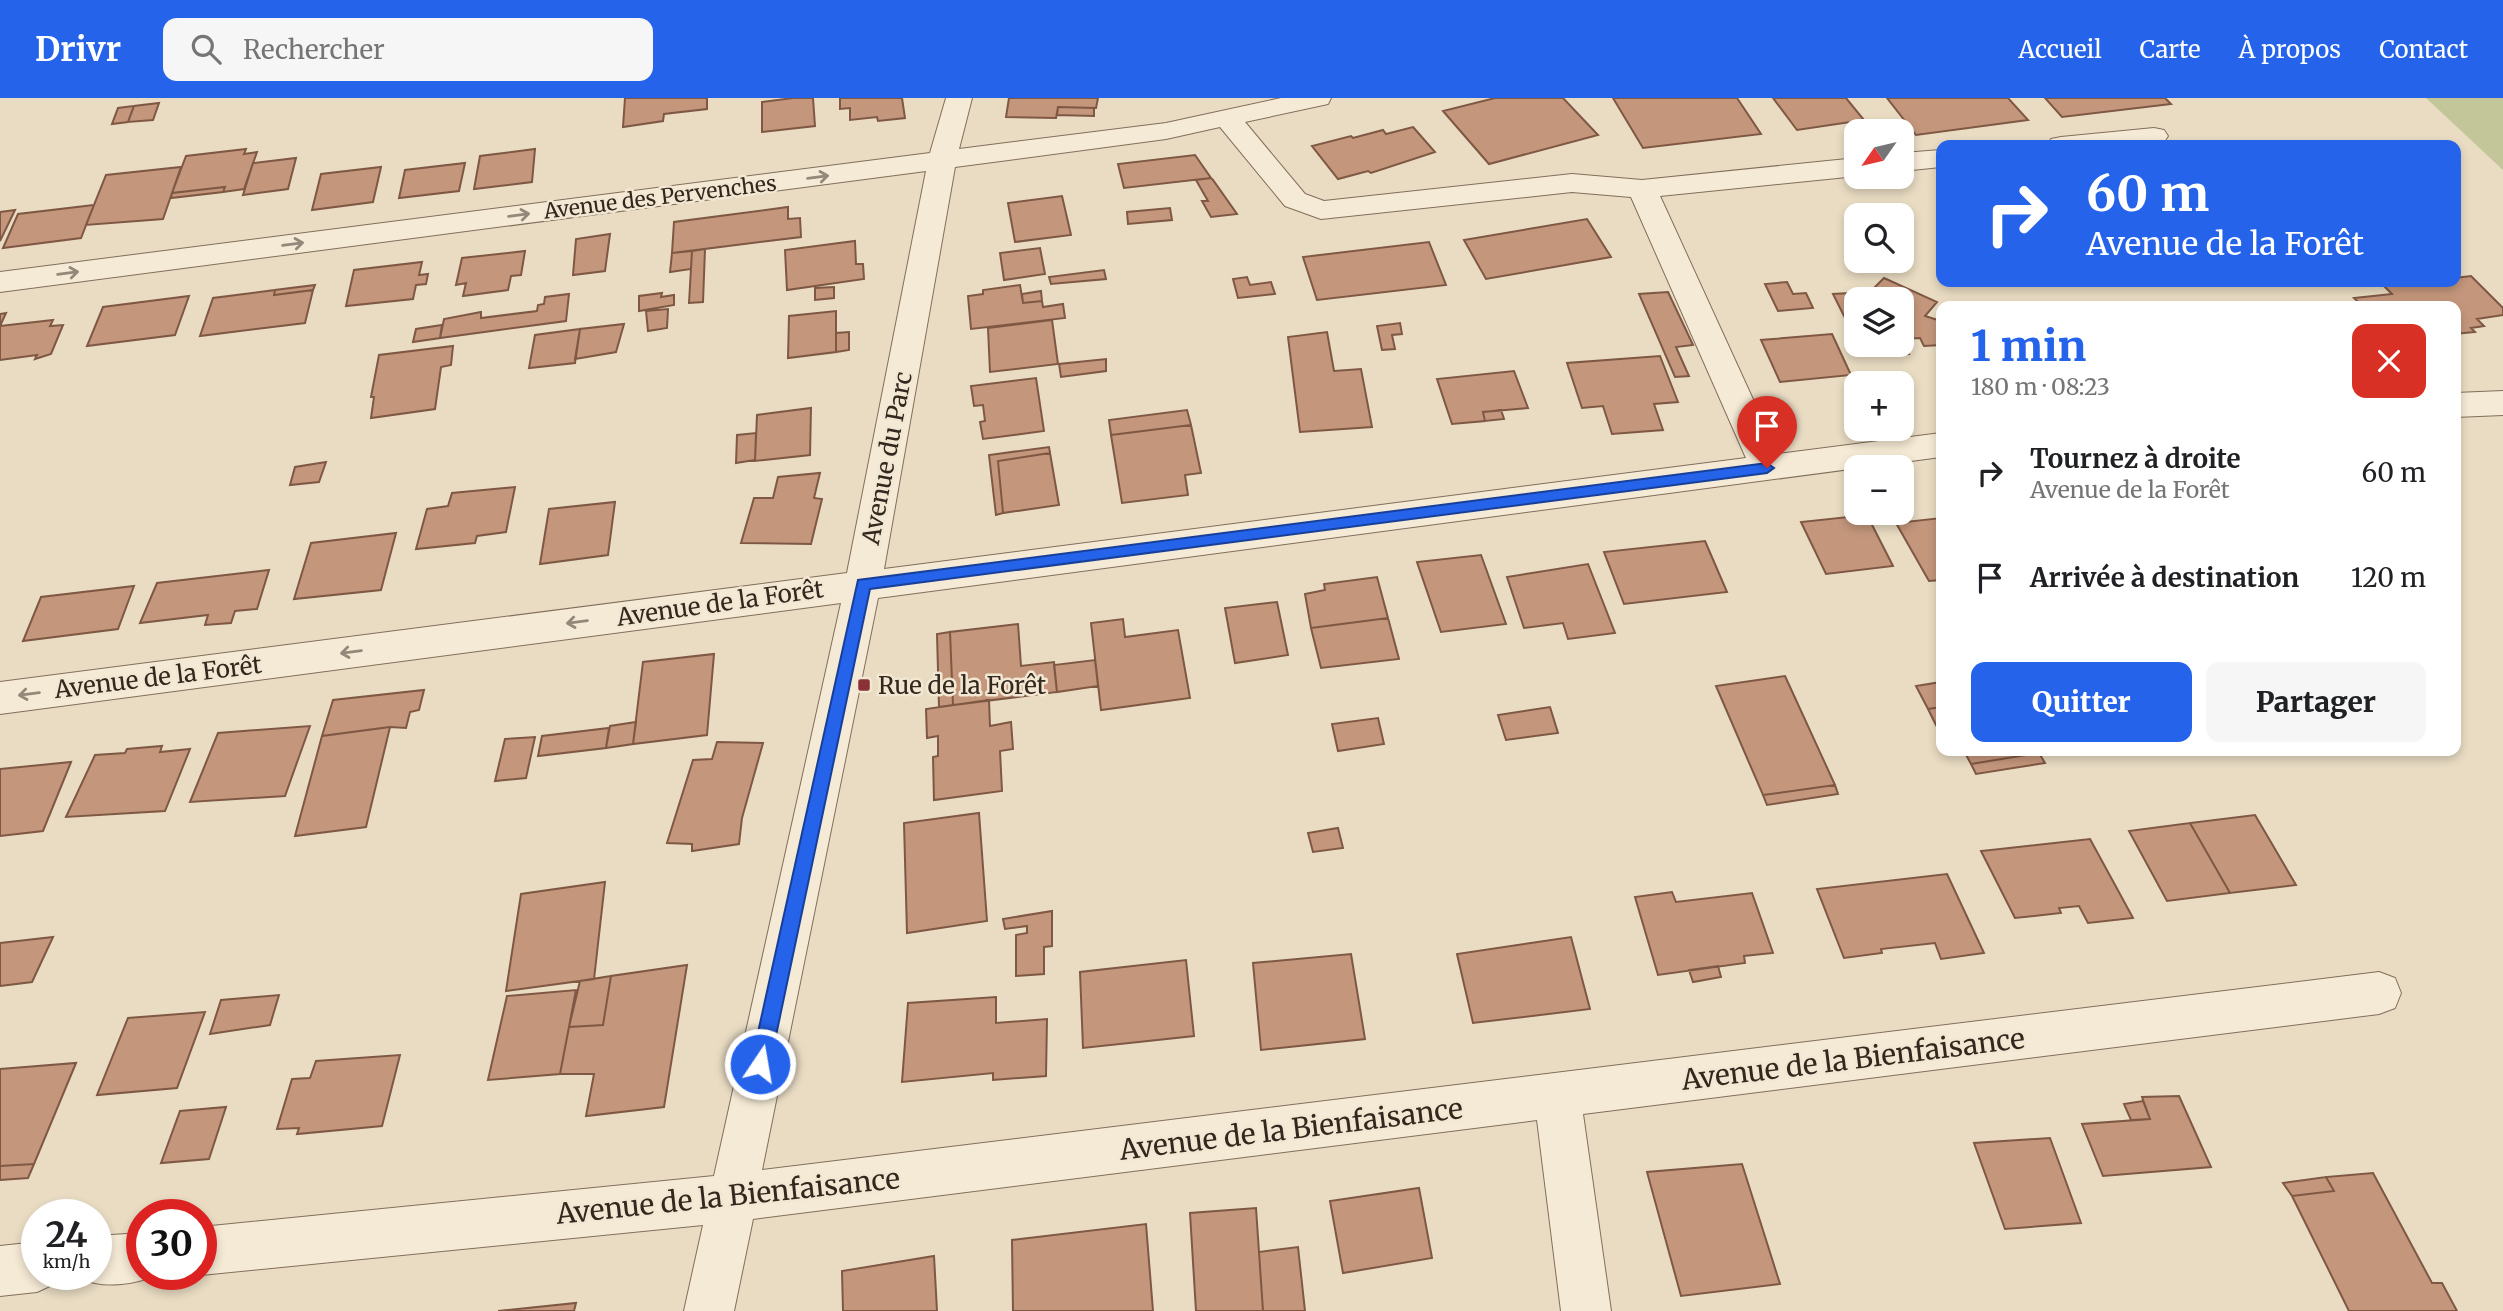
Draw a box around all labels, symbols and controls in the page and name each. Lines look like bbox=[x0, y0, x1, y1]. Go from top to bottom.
search box bbox=[163, 18, 653, 81]
text: Drivr bbox=[35, 29, 121, 70]
icon: search bbox=[187, 30, 225, 68]
text: Rechercher bbox=[243, 33, 385, 66]
text: Accueil bbox=[2018, 34, 2102, 65]
text: Carte bbox=[2140, 34, 2201, 65]
text: À propos bbox=[2239, 34, 2341, 65]
text: Contact bbox=[2379, 34, 2468, 65]
north arrow bbox=[1844, 119, 1914, 189]
map controls bbox=[1844, 119, 1914, 525]
text: 60 m bbox=[2086, 163, 2209, 224]
icon: right bbox=[1971, 168, 2062, 259]
street label: Avenue des Pervenches bbox=[541, 169, 778, 225]
one-way arrow bbox=[806, 171, 828, 184]
button: search bbox=[1844, 203, 1914, 273]
one-way arrow bbox=[507, 209, 530, 222]
text: Avenue de la Forêt bbox=[2086, 224, 2364, 264]
one-way arrow bbox=[281, 238, 304, 251]
one-way arrow bbox=[56, 267, 79, 280]
button: layers bbox=[1844, 287, 1914, 357]
text: 1 min bbox=[1971, 320, 2086, 372]
button: close bbox=[2352, 324, 2426, 398]
street label: Avenue du Parc bbox=[855, 369, 919, 548]
button: + bbox=[1844, 371, 1914, 441]
text: 180 m · 08:23 bbox=[1971, 372, 2110, 401]
pin bbox=[1737, 396, 1797, 468]
icon: arrive bbox=[1748, 407, 1786, 445]
text: Tournez à droite bbox=[2030, 442, 2241, 475]
icon: right bbox=[1971, 454, 2009, 492]
button: − bbox=[1844, 455, 1914, 525]
text: 60 m bbox=[2362, 456, 2426, 489]
text: Avenue de la Forêt bbox=[2030, 475, 2230, 504]
icon: arrive bbox=[1971, 559, 2009, 597]
text: Arrivée à destination bbox=[2030, 561, 2299, 594]
text: 120 m bbox=[2351, 561, 2426, 594]
street label: Avenue de la Forêt bbox=[614, 573, 826, 633]
one-way arrow bbox=[566, 616, 589, 629]
one-way arrow bbox=[341, 646, 363, 659]
street label: Avenue de la Forêt bbox=[52, 649, 264, 705]
button: Quitter bbox=[1971, 662, 2192, 742]
button: Partager bbox=[2206, 662, 2426, 742]
place label: Rue de la Forêt bbox=[878, 670, 1047, 701]
marker: Rue de la Forêt bbox=[856, 677, 872, 693]
one-way arrow bbox=[18, 688, 41, 701]
street label: Avenue de la Bienfaisance bbox=[1678, 1020, 2027, 1098]
position arrow bbox=[723, 1027, 797, 1101]
street label: Avenue de la Bienfaisance bbox=[1116, 1090, 1465, 1168]
street label: Avenue de la Bienfaisance bbox=[553, 1160, 902, 1232]
speed limit sign: 30 bbox=[126, 1199, 217, 1290]
text: 24 bbox=[45, 1213, 88, 1257]
text: km/h bbox=[43, 1250, 90, 1273]

